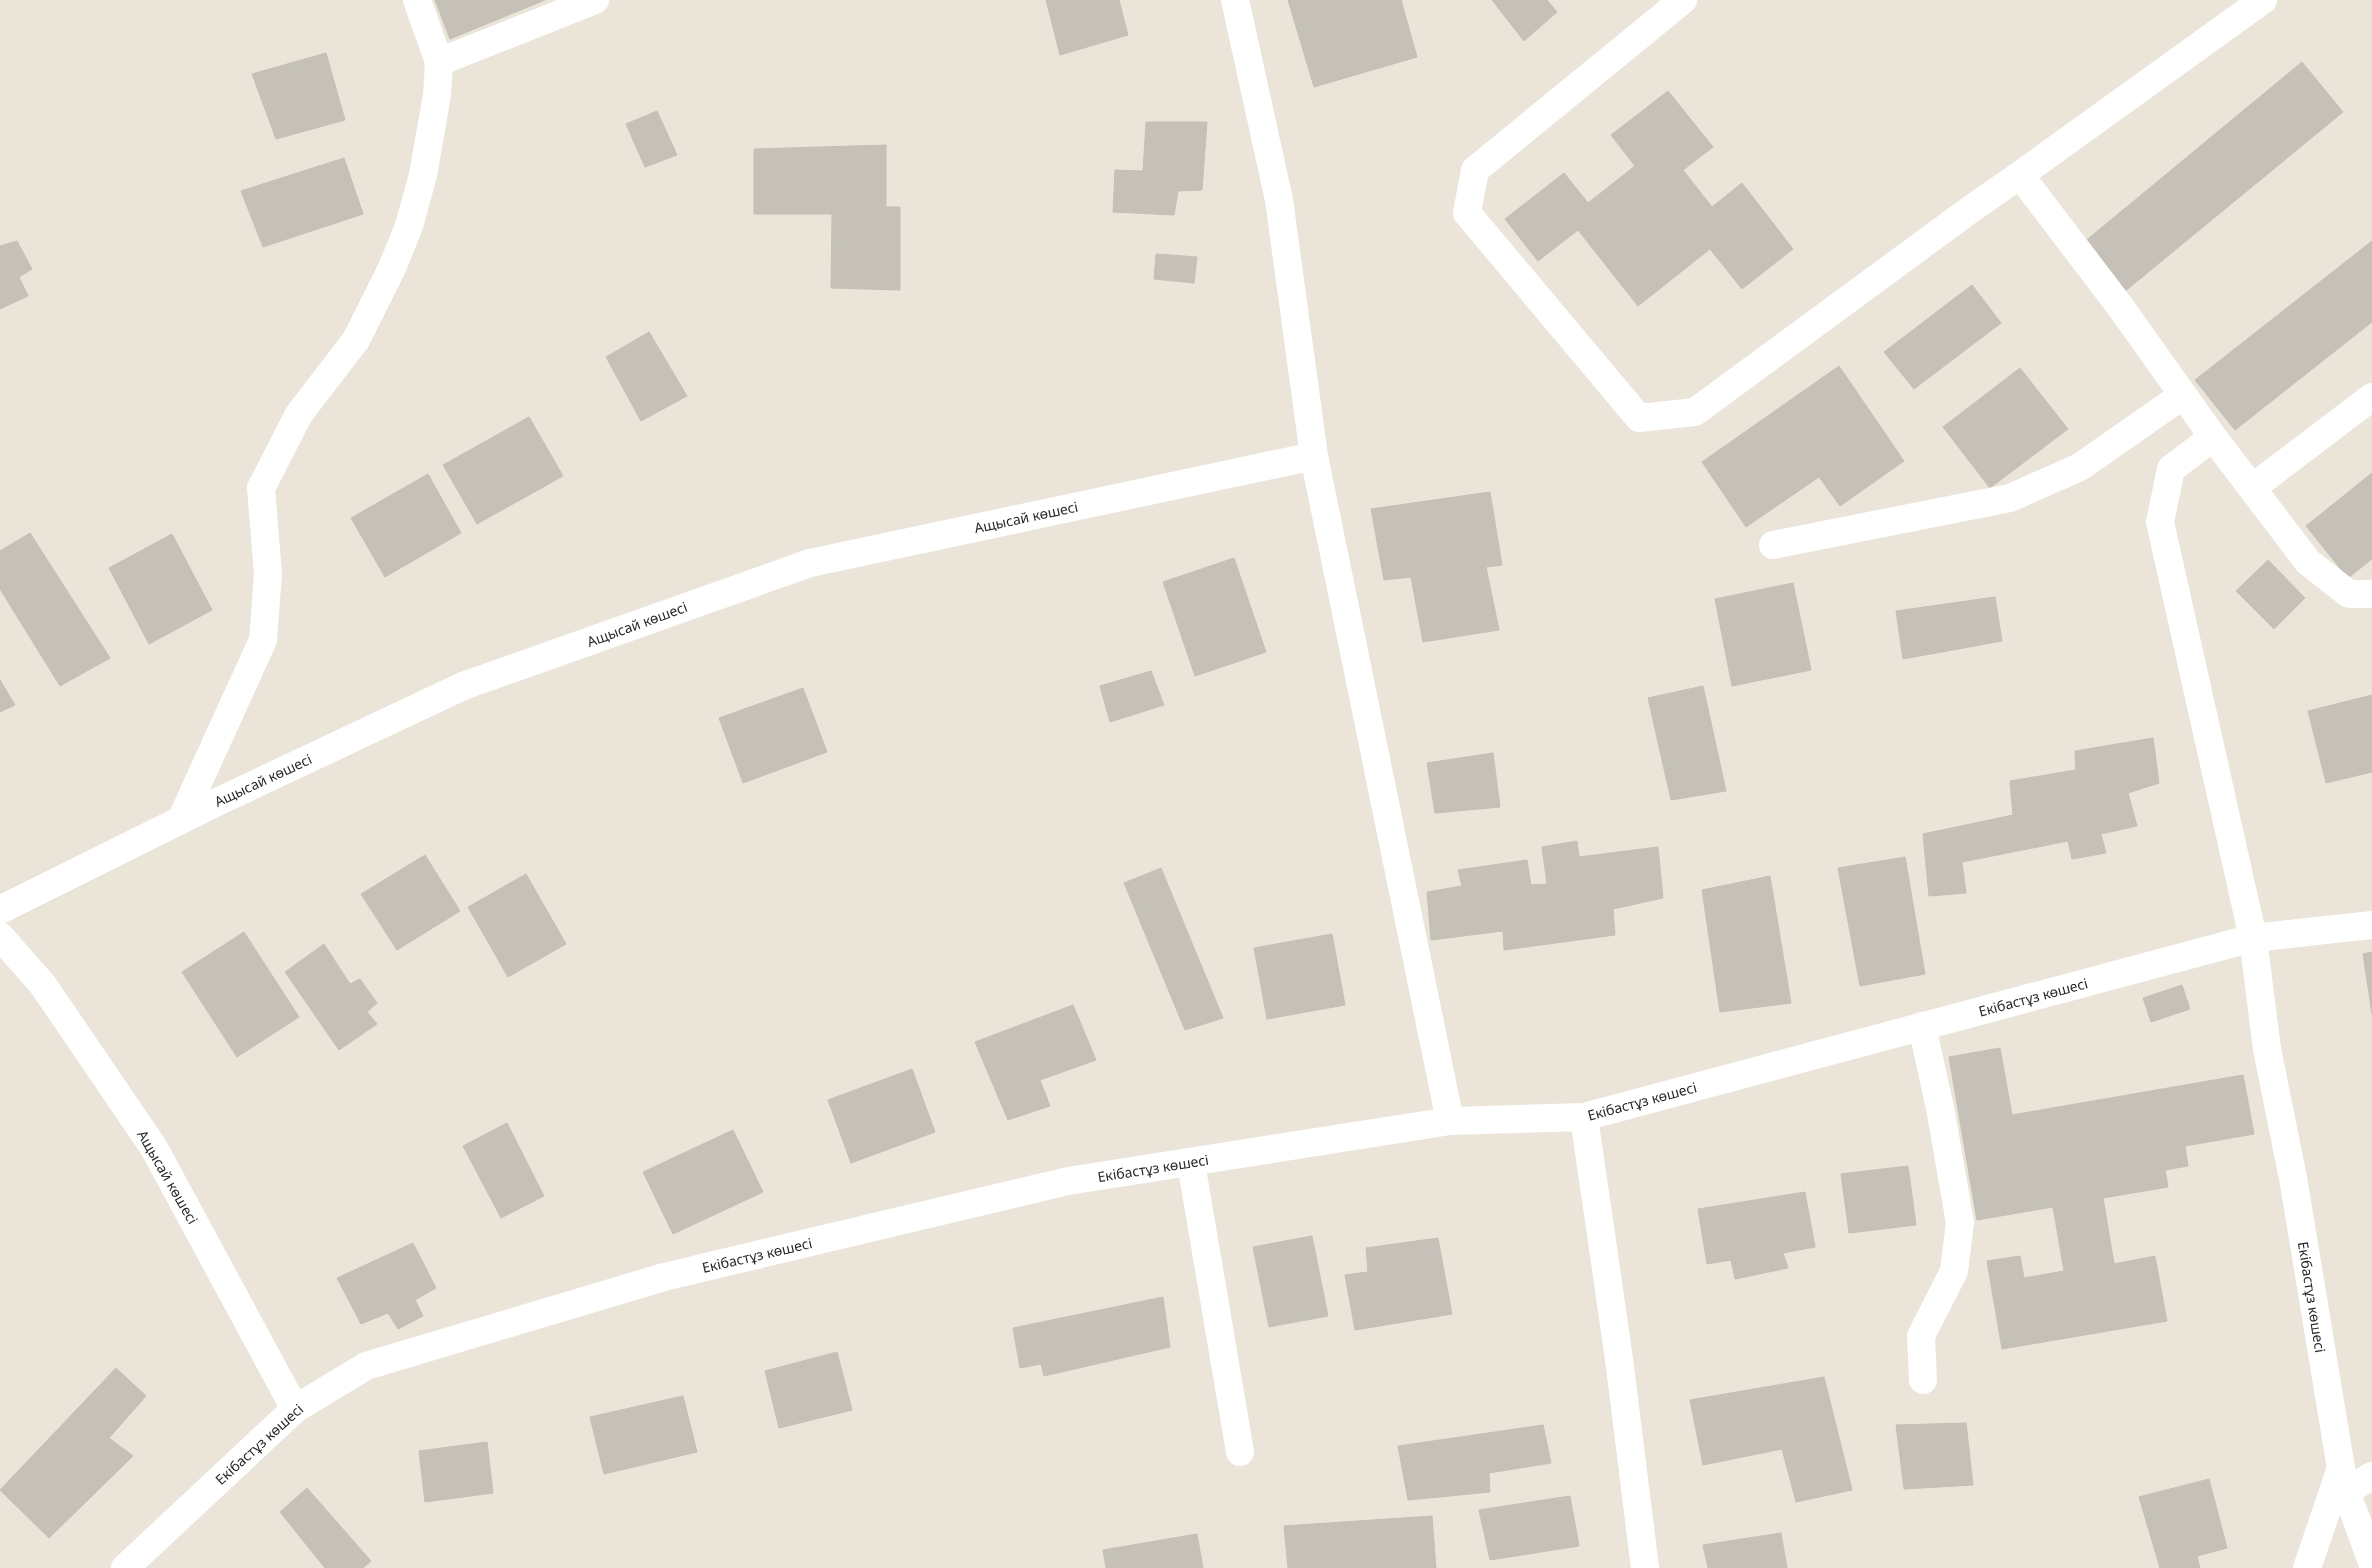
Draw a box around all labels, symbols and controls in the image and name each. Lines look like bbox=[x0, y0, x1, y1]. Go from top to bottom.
street label: Ащысай көшесі bbox=[972, 497, 1080, 537]
street label: Ащысай көшесі bbox=[584, 597, 690, 651]
street label: Ащысай көшесі bbox=[211, 749, 315, 811]
street label: Екібастұз көшесі bbox=[1976, 973, 2090, 1021]
street label: Екібастұз көшесі bbox=[1585, 1077, 1699, 1125]
street label: Ащысай көшесі bbox=[133, 1127, 203, 1227]
street label: Екібастұз көшесі bbox=[1096, 1150, 1210, 1186]
street label: Екібастұз көшесі bbox=[700, 1233, 814, 1277]
street label: Екібастұз көшесі bbox=[2294, 1240, 2330, 1354]
street label: Екібастұз көшесі bbox=[211, 1399, 307, 1489]

